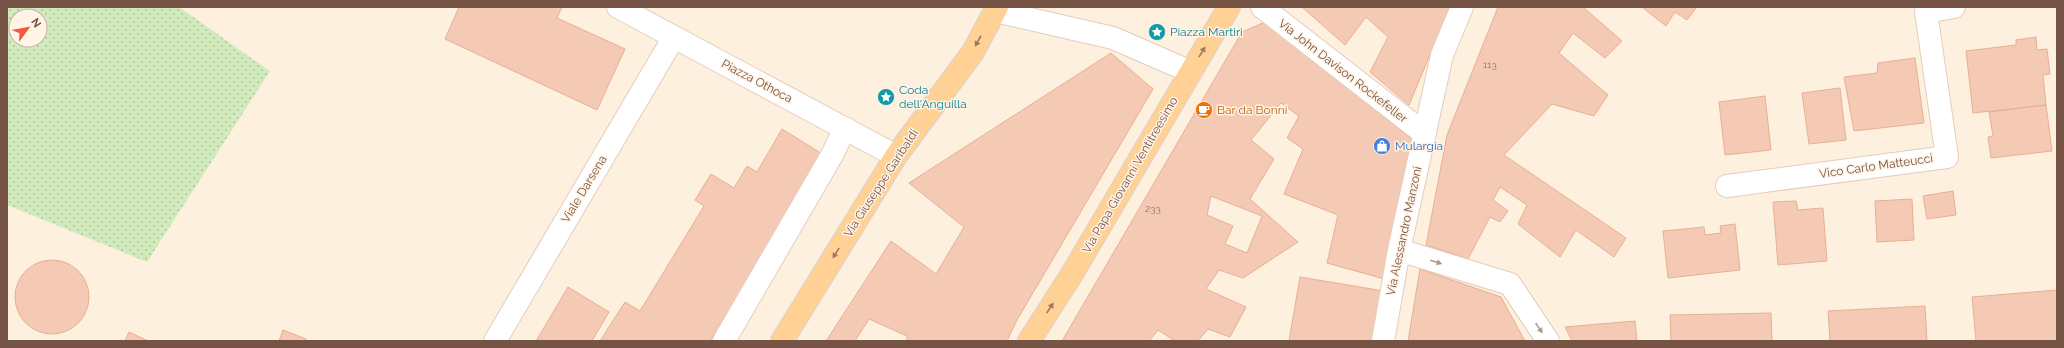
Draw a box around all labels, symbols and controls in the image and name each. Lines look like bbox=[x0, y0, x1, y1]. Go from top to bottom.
north arrow bbox=[8, 8, 48, 48]
text: N bbox=[28, 16, 44, 30]
street label: Via John Davison Rockefeller bbox=[1276, 16, 1411, 126]
place icon: Piazza Martiri bbox=[1147, 22, 1167, 42]
place label: Piazza Martiri bbox=[1170, 25, 1243, 39]
one-way arrow bbox=[975, 35, 982, 47]
one-way arrow bbox=[1199, 46, 1206, 58]
street label: Piazza Othoca bbox=[719, 56, 795, 106]
house number: 113 bbox=[1483, 59, 1497, 70]
place label: Coda dell'Anguilla bbox=[899, 83, 967, 111]
place icon: Coda dell'Anguilla bbox=[876, 87, 896, 107]
street label: Via Papa Giovanni Ventitreesimo bbox=[1079, 94, 1181, 256]
cafe icon: Bar da Bonni bbox=[1194, 100, 1214, 120]
place label: Bar da Bonni bbox=[1217, 103, 1287, 117]
street label: Via Giuseppe Garibaldi bbox=[841, 126, 921, 240]
shop icon: Mulargia bbox=[1372, 136, 1392, 156]
place label: Mulargia bbox=[1395, 139, 1443, 153]
street label: Vico Carlo Matteucci bbox=[1818, 151, 1934, 181]
street label: Viale Darsena bbox=[558, 153, 610, 225]
street label: Via Alessandro Manzoni bbox=[1383, 165, 1425, 297]
house number: 233 bbox=[1145, 203, 1161, 214]
one-way arrow bbox=[832, 248, 839, 259]
one-way arrow bbox=[1431, 259, 1443, 265]
one-way arrow bbox=[1046, 303, 1054, 313]
one-way arrow bbox=[1536, 322, 1543, 334]

